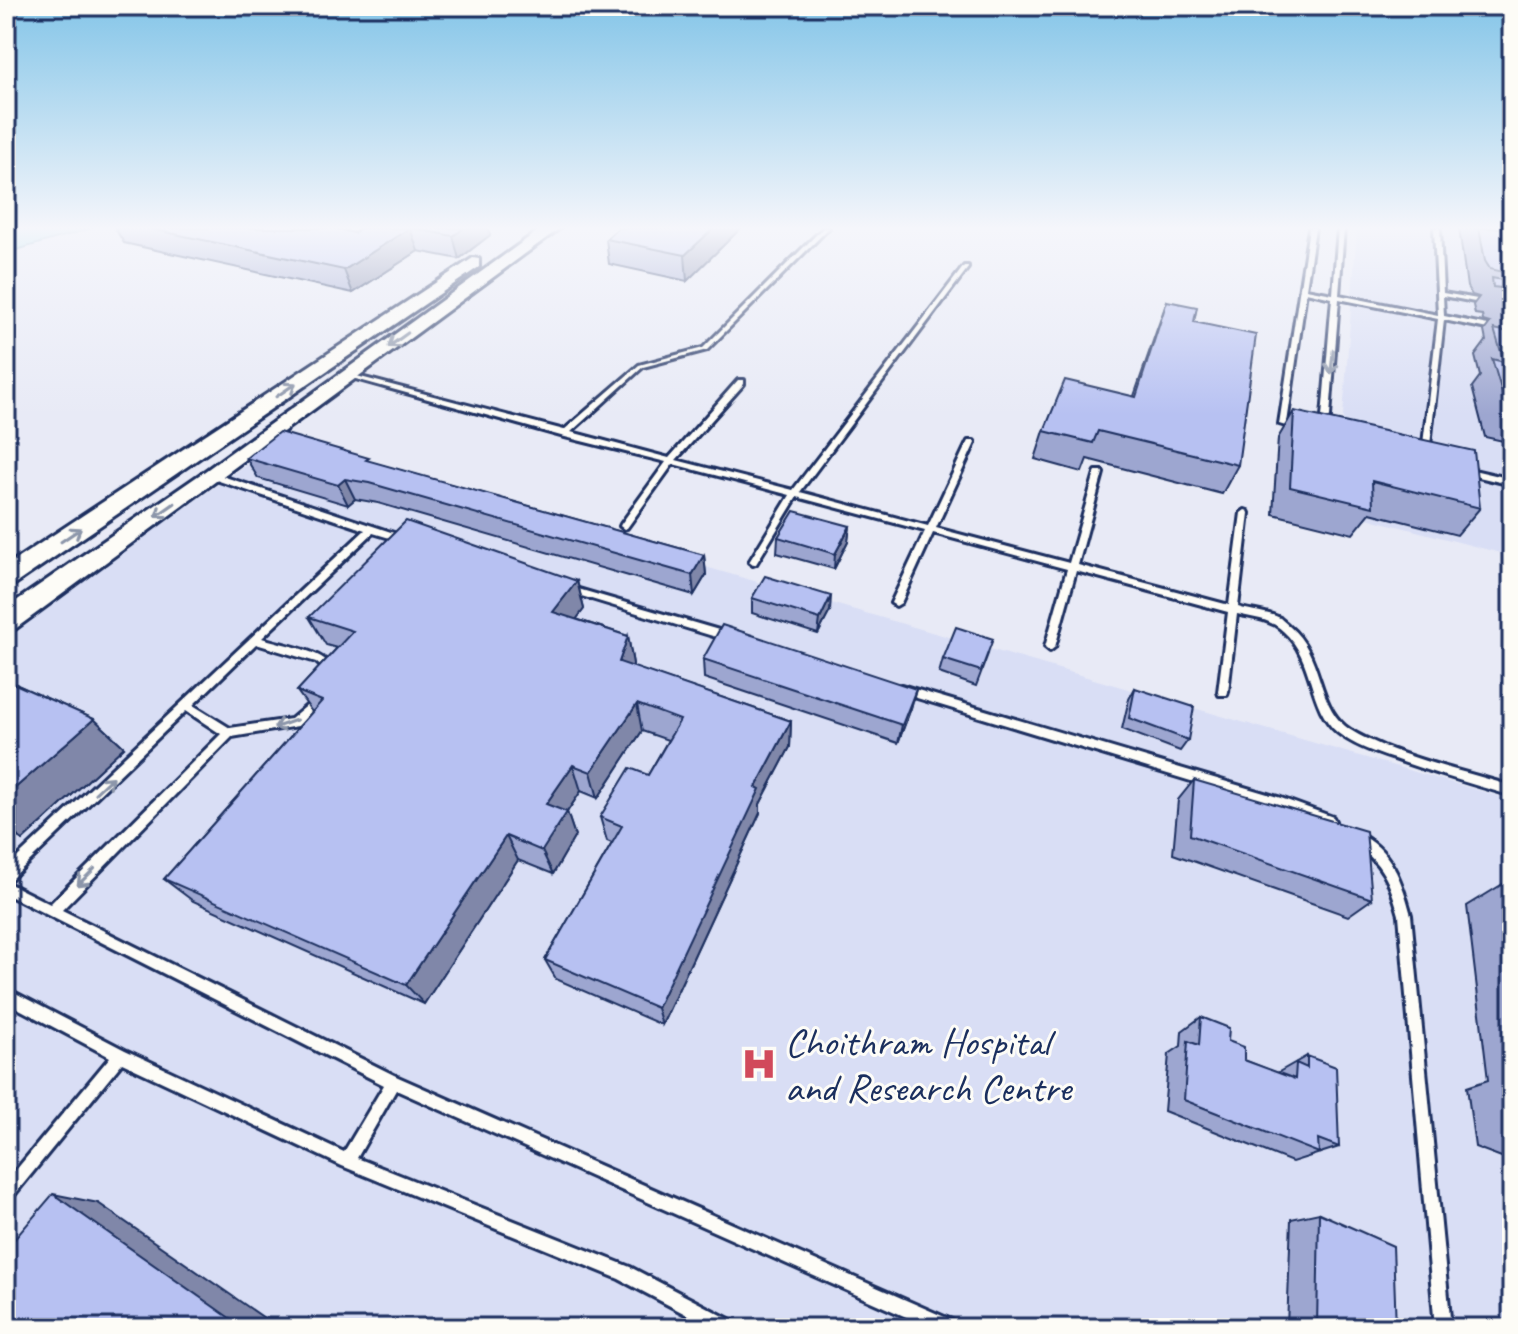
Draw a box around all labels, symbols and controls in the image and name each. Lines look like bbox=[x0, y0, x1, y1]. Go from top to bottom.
one-way arrow bbox=[388, 331, 409, 348]
one-way arrow bbox=[1324, 348, 1339, 375]
one-way arrow bbox=[275, 382, 297, 398]
one-way arrow bbox=[155, 502, 177, 518]
one-way arrow bbox=[59, 527, 81, 543]
one-way arrow bbox=[273, 718, 298, 733]
one-way arrow bbox=[94, 775, 114, 794]
one-way arrow bbox=[77, 867, 96, 886]
place label: Choithram Hospital and Research Centre bbox=[785, 1017, 1074, 1113]
hospital icon: Choithram Hospital and Research Centre bbox=[740, 1045, 778, 1083]

